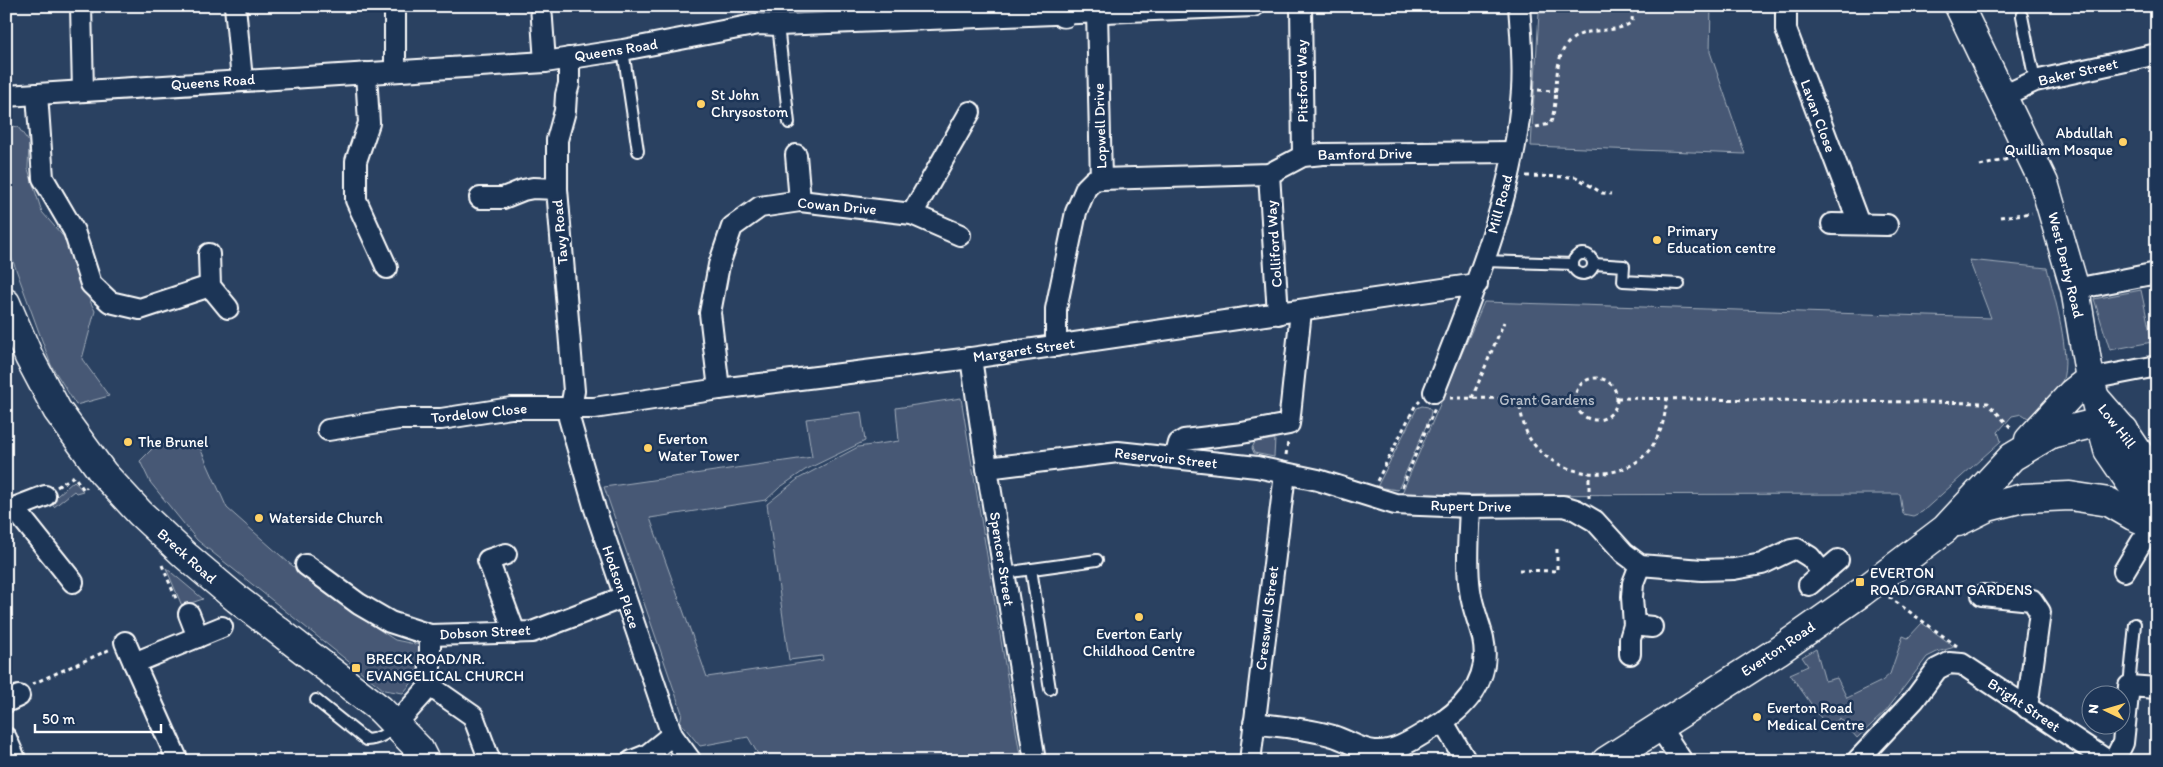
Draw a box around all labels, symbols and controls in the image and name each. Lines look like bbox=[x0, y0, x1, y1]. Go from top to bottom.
street label: Queens Road bbox=[573, 35, 659, 65]
street label: Pitsford Way bbox=[1292, 39, 1312, 123]
street label: Baker Street bbox=[2036, 54, 2120, 90]
street label: Queens Road bbox=[170, 70, 256, 94]
street label: Lavan Close bbox=[1796, 77, 1840, 155]
street label: Lopwell Drive bbox=[1090, 83, 1110, 169]
place label: St John Chrysostom bbox=[711, 86, 789, 121]
marker: St John Chrysostom bbox=[695, 98, 707, 110]
place label: Abdullah Quilliam Mosque bbox=[2005, 124, 2113, 159]
marker: Abdullah Quilliam Mosque bbox=[2117, 136, 2129, 148]
street label: Bamford Drive bbox=[1318, 144, 1412, 164]
street label: Mill Road bbox=[1483, 173, 1517, 235]
street label: Cowan Drive bbox=[797, 194, 877, 218]
street label: Tavy Road bbox=[548, 199, 572, 265]
street label: Colliford Way bbox=[1262, 200, 1286, 288]
street label: West Derby Road bbox=[2044, 210, 2088, 320]
place label: Primary Education centre bbox=[1667, 222, 1776, 257]
marker: Primary Education centre bbox=[1651, 234, 1663, 246]
street label: Margaret Street bbox=[972, 334, 1076, 366]
park label: Grant Gardens bbox=[1499, 391, 1595, 409]
street label: Tordelow Close bbox=[430, 399, 528, 427]
street label: Low Hill bbox=[2094, 400, 2140, 452]
place label: Everton Water Tower bbox=[658, 430, 739, 465]
place label: The Brunel bbox=[138, 433, 209, 451]
marker: The Brunel bbox=[122, 436, 134, 448]
marker: Everton Water Tower bbox=[642, 442, 654, 454]
street label: Reservoir Street bbox=[1114, 444, 1219, 472]
street label: Rupert Drive bbox=[1430, 496, 1512, 516]
place label: Waterside Church bbox=[269, 509, 383, 527]
street label: Spencer Street bbox=[986, 511, 1018, 608]
marker: Waterside Church bbox=[253, 512, 265, 524]
street label: Breck Road bbox=[154, 525, 221, 588]
street label: Hodson Place bbox=[598, 543, 644, 631]
street label: Cresswell Street bbox=[1252, 564, 1282, 671]
place label: EVERTON ROAD/GRANT GARDENS bbox=[1870, 564, 2033, 599]
marker: EVERTON ROAD/GRANT GARDENS bbox=[1854, 576, 1866, 588]
marker: Everton Early Childhood Centre bbox=[1133, 611, 1145, 623]
street label: Everton Road bbox=[1738, 618, 1818, 680]
street label: Dobson Street bbox=[439, 621, 531, 643]
place label: Everton Early Childhood Centre bbox=[1083, 625, 1195, 660]
place label: BRECK ROAD/NR. EVANGELICAL CHURCH bbox=[366, 650, 524, 685]
marker: BRECK ROAD/NR. EVANGELICAL CHURCH bbox=[350, 662, 362, 674]
street label: Bright Street bbox=[1984, 674, 2064, 736]
north arrow bbox=[2080, 684, 2130, 734]
place label: Everton Road Medical Centre bbox=[1767, 699, 1864, 734]
scale bar bbox=[35, 702, 161, 734]
text: N bbox=[2085, 703, 2102, 714]
text: 50 m bbox=[42, 710, 75, 728]
marker: Everton Road Medical Centre bbox=[1751, 711, 1763, 723]

